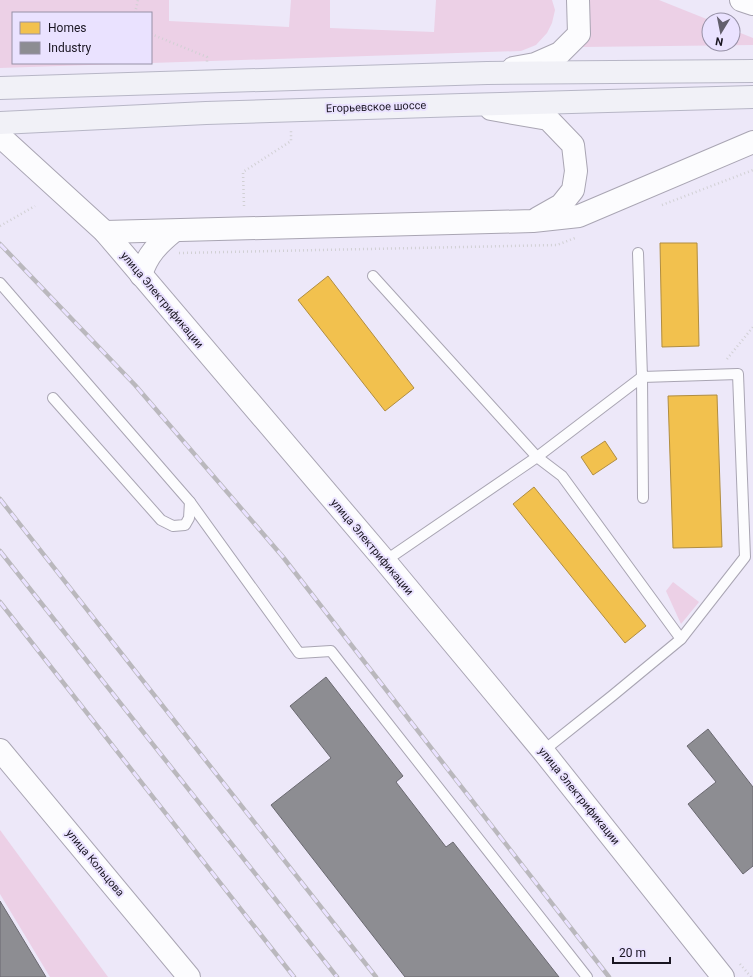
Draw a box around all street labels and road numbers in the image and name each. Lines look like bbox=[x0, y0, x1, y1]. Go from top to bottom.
street label: Егорьевское шоссе bbox=[326, 99, 426, 115]
street label: улица Электрификации bbox=[118, 249, 206, 351]
street label: улица Электрификации bbox=[328, 496, 416, 598]
street label: улица Электрификации bbox=[536, 745, 622, 847]
street label: улица Кольцова bbox=[63, 827, 127, 899]

